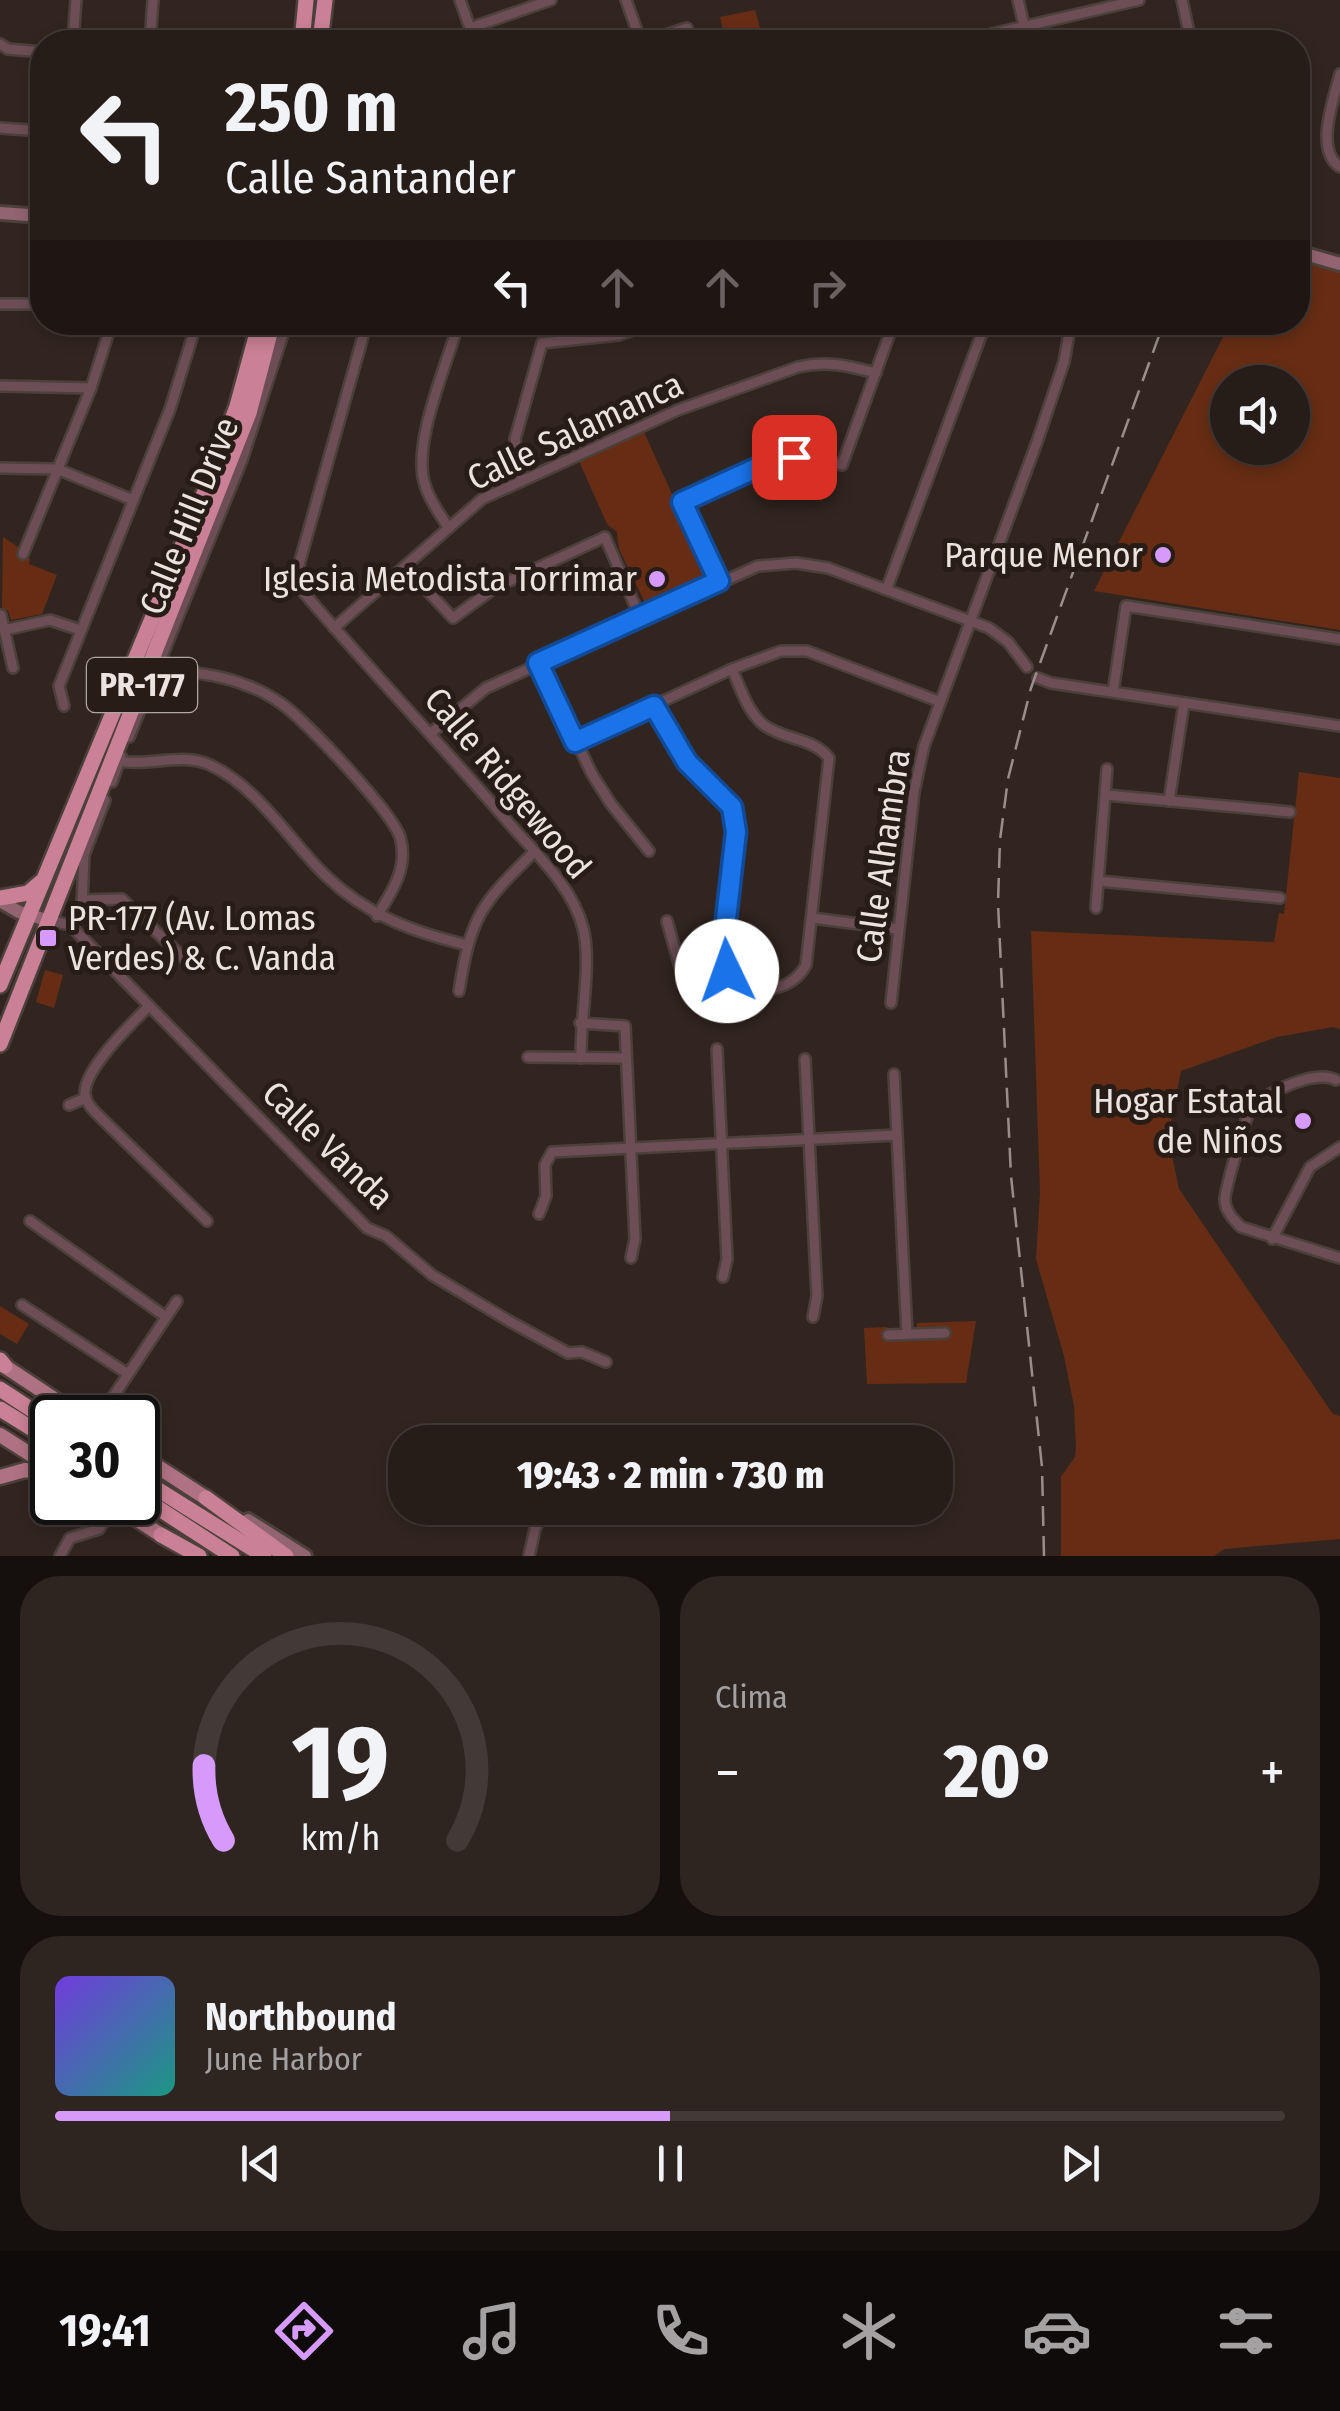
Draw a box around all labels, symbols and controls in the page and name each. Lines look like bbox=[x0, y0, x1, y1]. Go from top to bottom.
text: 250 m bbox=[225, 66, 398, 150]
icon: left bbox=[60, 70, 190, 200]
text: Calle Santander bbox=[225, 151, 516, 205]
icon: left bbox=[485, 260, 540, 315]
icon: ahead bbox=[590, 260, 645, 315]
icon: ahead bbox=[695, 260, 750, 315]
icon: right bbox=[800, 260, 855, 315]
street label: Calle Salamanca bbox=[461, 363, 689, 499]
map controls bbox=[1210, 365, 1310, 465]
button: sound bbox=[1210, 365, 1310, 465]
street label: Calle Hill Drive bbox=[130, 411, 248, 621]
pin bbox=[752, 415, 837, 500]
icon: arrive bbox=[767, 430, 822, 485]
place label: Parque Menor bbox=[944, 534, 1143, 576]
marker: Parque Menor bbox=[1152, 544, 1174, 566]
place label: Iglesia Metodista Torrimar bbox=[263, 558, 637, 600]
marker: Iglesia Metodista Torrimar bbox=[646, 568, 668, 590]
road number: PR-177 bbox=[87, 658, 197, 712]
street label: Calle Ridgewood bbox=[416, 679, 600, 887]
street label: Calle Alhambra bbox=[847, 747, 919, 965]
place label: PR-177 (Av. Lomas Verdes) & C. Vanda bbox=[68, 897, 336, 979]
position arrow bbox=[675, 919, 779, 1023]
marker: PR-177 (Av. Lomas Verdes) & C. Vanda bbox=[37, 927, 59, 949]
street label: Calle Vanda bbox=[254, 1072, 402, 1218]
place label: Hogar Estatal de Niños bbox=[1093, 1080, 1283, 1162]
marker: Hogar Estatal de Niños bbox=[1292, 1110, 1314, 1132]
speed limit sign: 30 bbox=[30, 1395, 160, 1525]
text: 19:43 · 2 min · 730 m bbox=[517, 1452, 824, 1498]
text: Clima bbox=[715, 1678, 788, 1716]
text: 19 bbox=[291, 1701, 389, 1826]
text: 20° bbox=[944, 1727, 1056, 1817]
text: − bbox=[715, 1740, 740, 1806]
text: + bbox=[1260, 1740, 1285, 1806]
text: km/h bbox=[300, 1817, 380, 1859]
text: Northbound bbox=[205, 1994, 397, 2040]
text: June Harbor bbox=[205, 2040, 362, 2078]
icon: previous bbox=[233, 2136, 288, 2191]
icon: pause bbox=[643, 2136, 698, 2191]
icon: next bbox=[1053, 2136, 1108, 2191]
icon: directions bbox=[269, 2296, 339, 2366]
icon: music bbox=[457, 2296, 527, 2366]
icon: phone bbox=[646, 2296, 716, 2366]
icon: climate bbox=[834, 2296, 904, 2366]
icon: car bbox=[1022, 2296, 1092, 2366]
icon: filters bbox=[1211, 2296, 1281, 2366]
text: 19:41 bbox=[59, 2304, 151, 2358]

